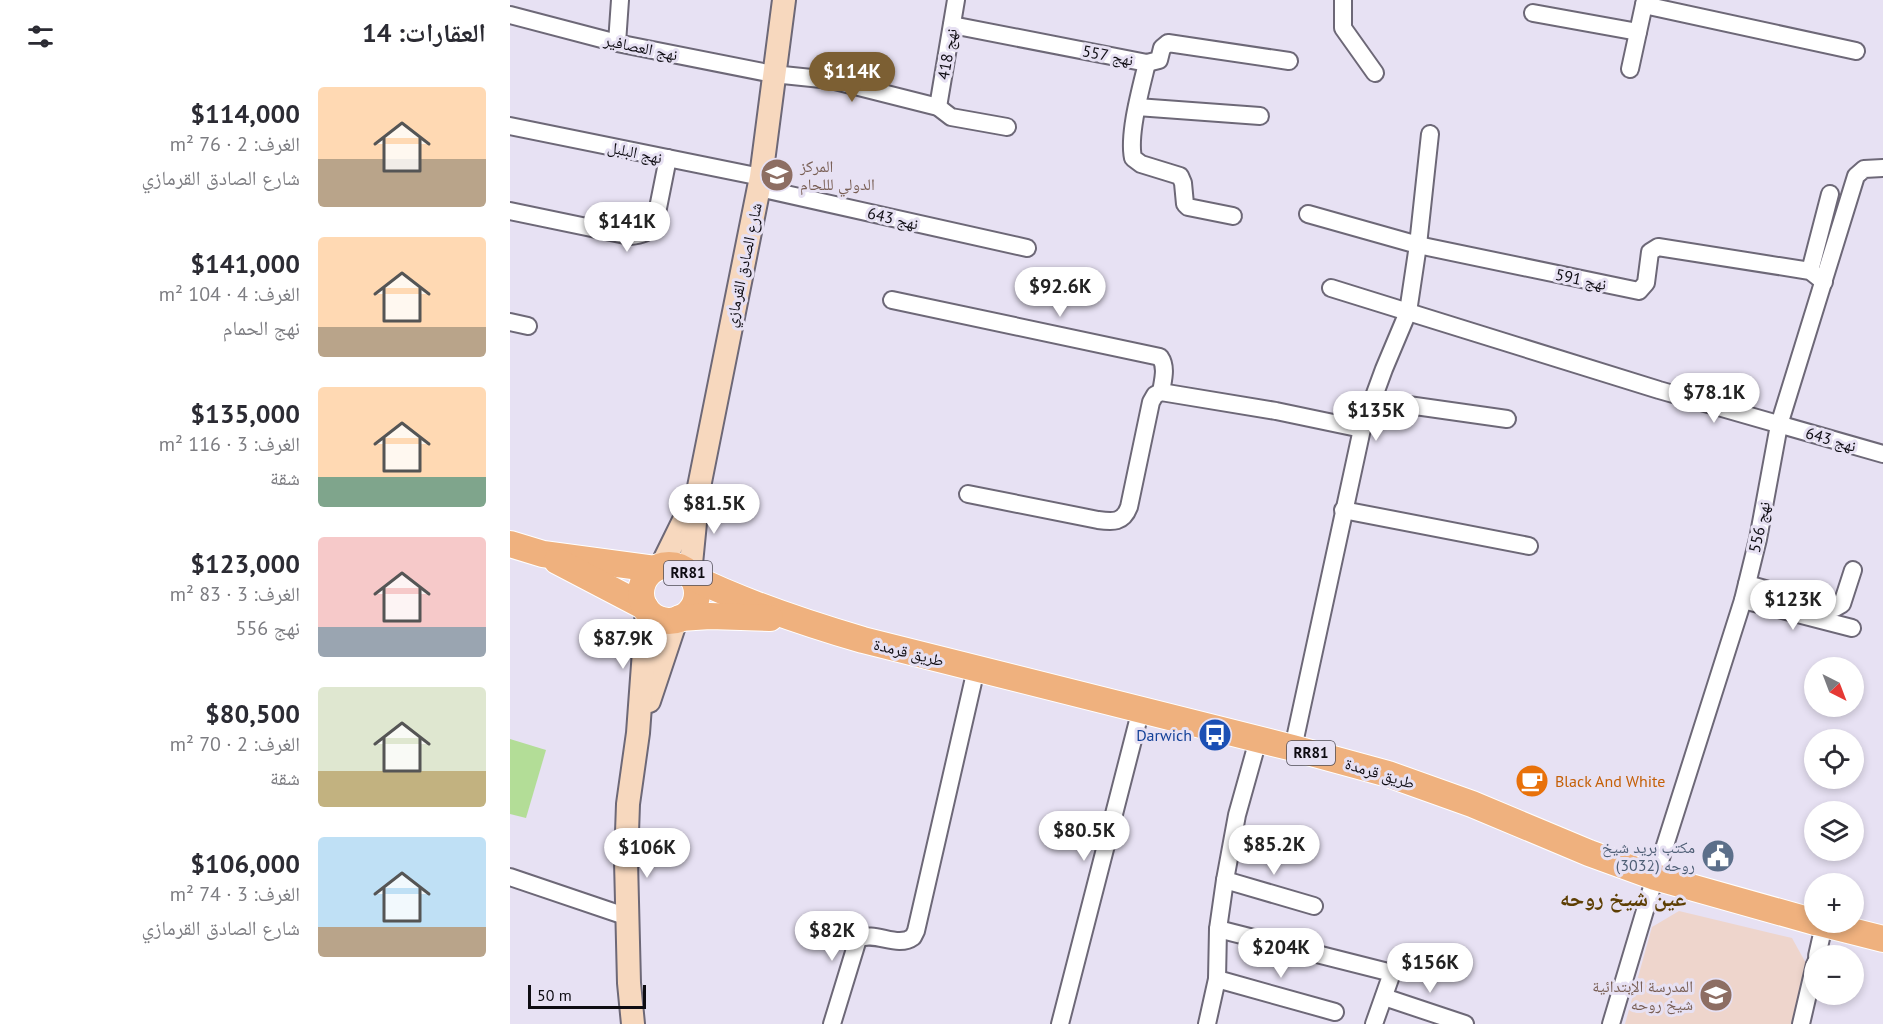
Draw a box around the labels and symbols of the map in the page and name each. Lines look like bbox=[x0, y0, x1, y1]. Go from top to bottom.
street label: نهج 418 bbox=[933, 27, 962, 81]
street label: نهج العصافير bbox=[601, 29, 680, 66]
street label: نهج 557 bbox=[1081, 40, 1135, 71]
pin: $114K bbox=[810, 52, 894, 103]
street label: نهج البلبل bbox=[606, 136, 664, 169]
place label: المركز الدولي لللحام bbox=[799, 156, 875, 197]
school or university icon: المركز الدولي لللحام bbox=[759, 157, 795, 193]
street label: شارع الصادق القرمازي bbox=[720, 201, 769, 330]
pin: $141K bbox=[585, 202, 669, 253]
street label: نهج 643 bbox=[865, 202, 920, 235]
street label: نهج 591 bbox=[1553, 264, 1608, 295]
pin: $92.6K bbox=[1011, 267, 1109, 318]
pin: $78.1K bbox=[1665, 373, 1763, 424]
pin: $135K bbox=[1334, 391, 1418, 442]
street label: نهج 643 bbox=[1803, 422, 1859, 457]
pin: $81.5K bbox=[665, 484, 763, 535]
street label: نهج 556 bbox=[1744, 500, 1775, 555]
road number: RR81 bbox=[664, 561, 712, 585]
pin: $123K bbox=[1751, 580, 1835, 631]
pin: $87.9K bbox=[574, 619, 672, 670]
street label: طريق قرمدة bbox=[872, 634, 946, 671]
north arrow bbox=[1804, 657, 1864, 717]
bus stop icon: Darwich bbox=[1197, 717, 1233, 753]
place label: Darwich bbox=[1136, 725, 1192, 745]
road number: RR81 bbox=[1287, 741, 1335, 765]
street label: طريق قرمدة bbox=[1343, 753, 1417, 794]
cafe icon: Black And White bbox=[1514, 763, 1550, 799]
place label: Black And White bbox=[1555, 771, 1665, 791]
pin: $80.5K bbox=[1035, 811, 1133, 862]
pin: $85.2K bbox=[1225, 825, 1323, 876]
pin: $106K bbox=[605, 828, 689, 879]
place label: مكتب بريد شيخ روحه (3032) bbox=[1602, 837, 1695, 875]
public building icon: مكتب بريد شيخ روحه (3032) bbox=[1700, 838, 1736, 874]
district label: عين شيخ روحه bbox=[1560, 884, 1686, 913]
pin: $82K bbox=[796, 911, 868, 962]
pin: $204K bbox=[1239, 928, 1323, 979]
pin: $156K bbox=[1388, 943, 1472, 994]
place label: المدرسة الإبتدائية شيخ روحه bbox=[1592, 976, 1693, 1015]
school or university icon: المدرسة الإبتدائية شيخ روحه bbox=[1698, 977, 1734, 1013]
scale bar bbox=[528, 982, 646, 1010]

